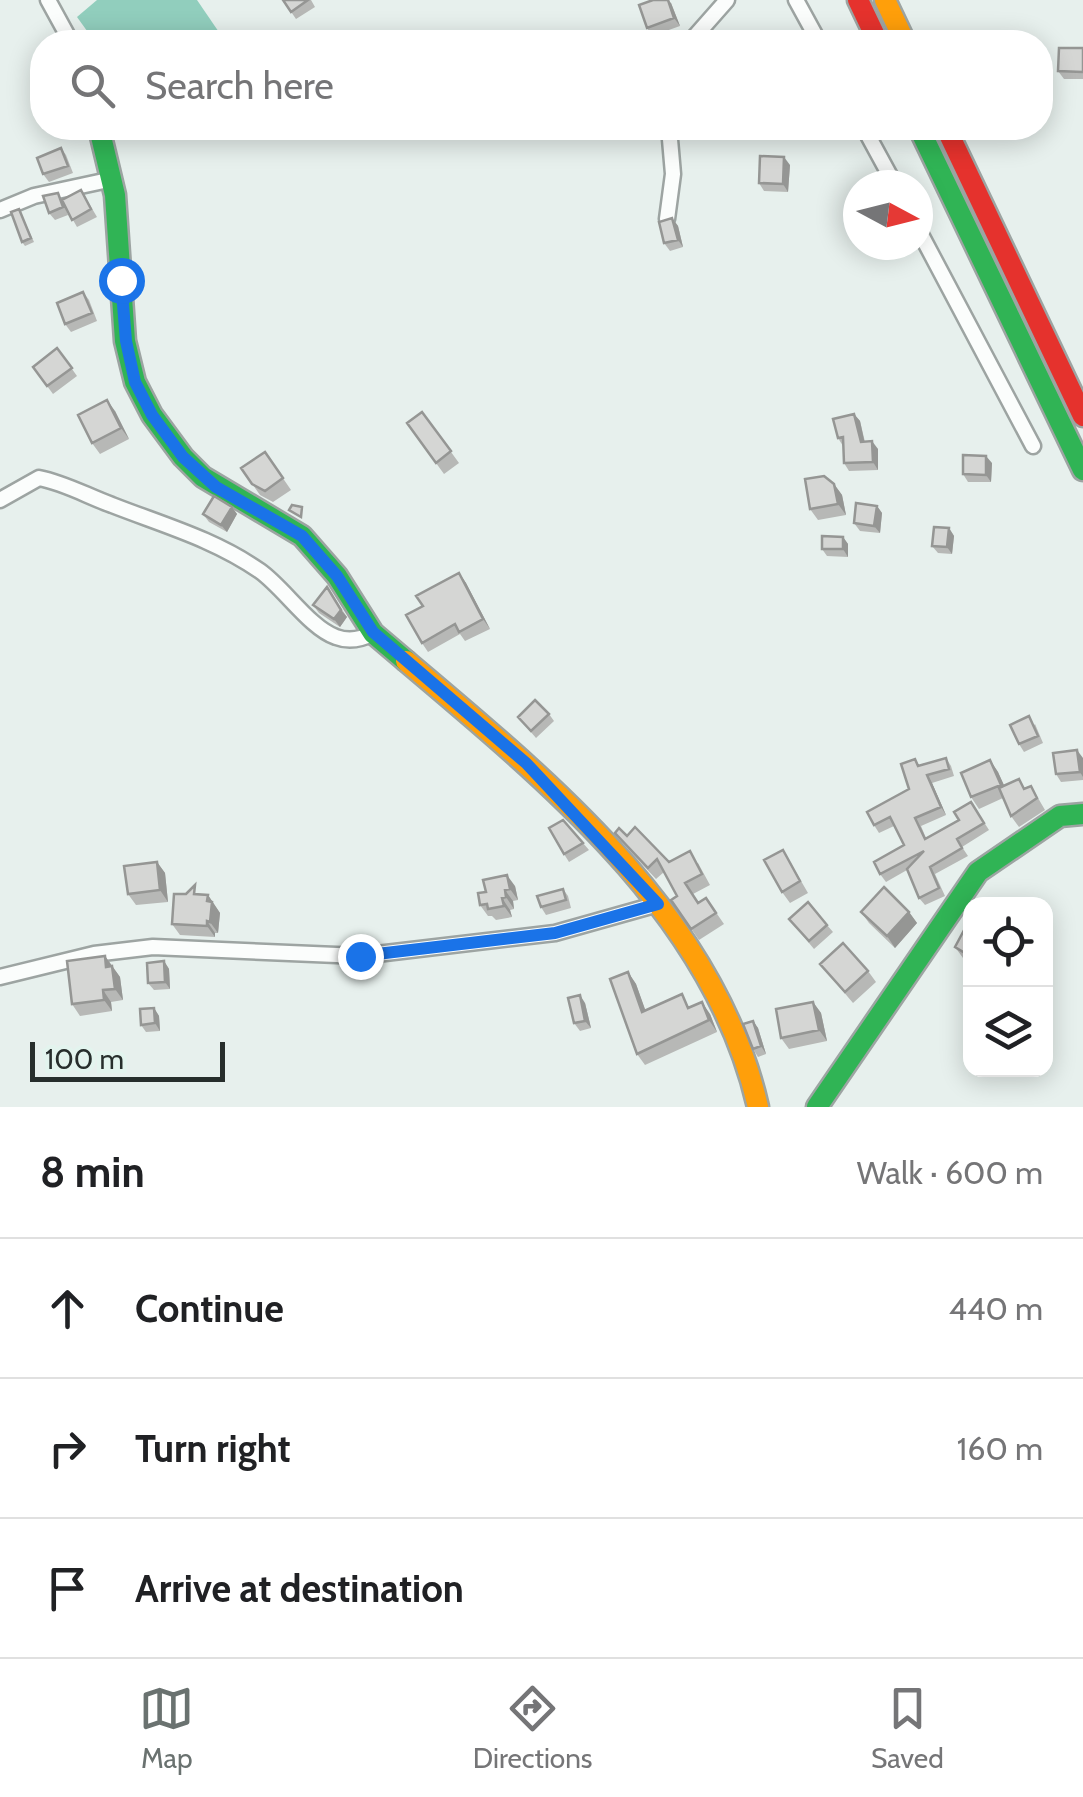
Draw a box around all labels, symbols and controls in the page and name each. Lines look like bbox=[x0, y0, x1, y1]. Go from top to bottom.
search box bbox=[30, 30, 1053, 140]
icon: search bbox=[65, 58, 120, 113]
text: Search here bbox=[145, 62, 334, 109]
north arrow bbox=[843, 170, 933, 260]
route start bbox=[99, 258, 145, 304]
map controls bbox=[963, 897, 1053, 1077]
button: locate bbox=[963, 897, 1053, 987]
route end bbox=[338, 934, 384, 980]
button: layers bbox=[963, 987, 1053, 1077]
scale bar bbox=[30, 1037, 225, 1082]
text: 100 m bbox=[45, 1042, 124, 1076]
text: 8 min bbox=[40, 1146, 145, 1198]
text: Walk · 600 m bbox=[857, 1153, 1043, 1192]
icon: ahead bbox=[40, 1281, 95, 1336]
text: Continue bbox=[135, 1285, 284, 1332]
text: 440 m bbox=[948, 1289, 1043, 1328]
icon: right bbox=[40, 1421, 95, 1476]
text: Turn right bbox=[135, 1425, 291, 1472]
text: 160 m bbox=[957, 1429, 1043, 1468]
icon: arrive bbox=[40, 1561, 95, 1616]
text: Arrive at destination bbox=[135, 1565, 464, 1612]
tab: Map bbox=[139, 1681, 194, 1775]
tab: Directions bbox=[473, 1681, 592, 1775]
tab: Saved bbox=[871, 1681, 944, 1775]

